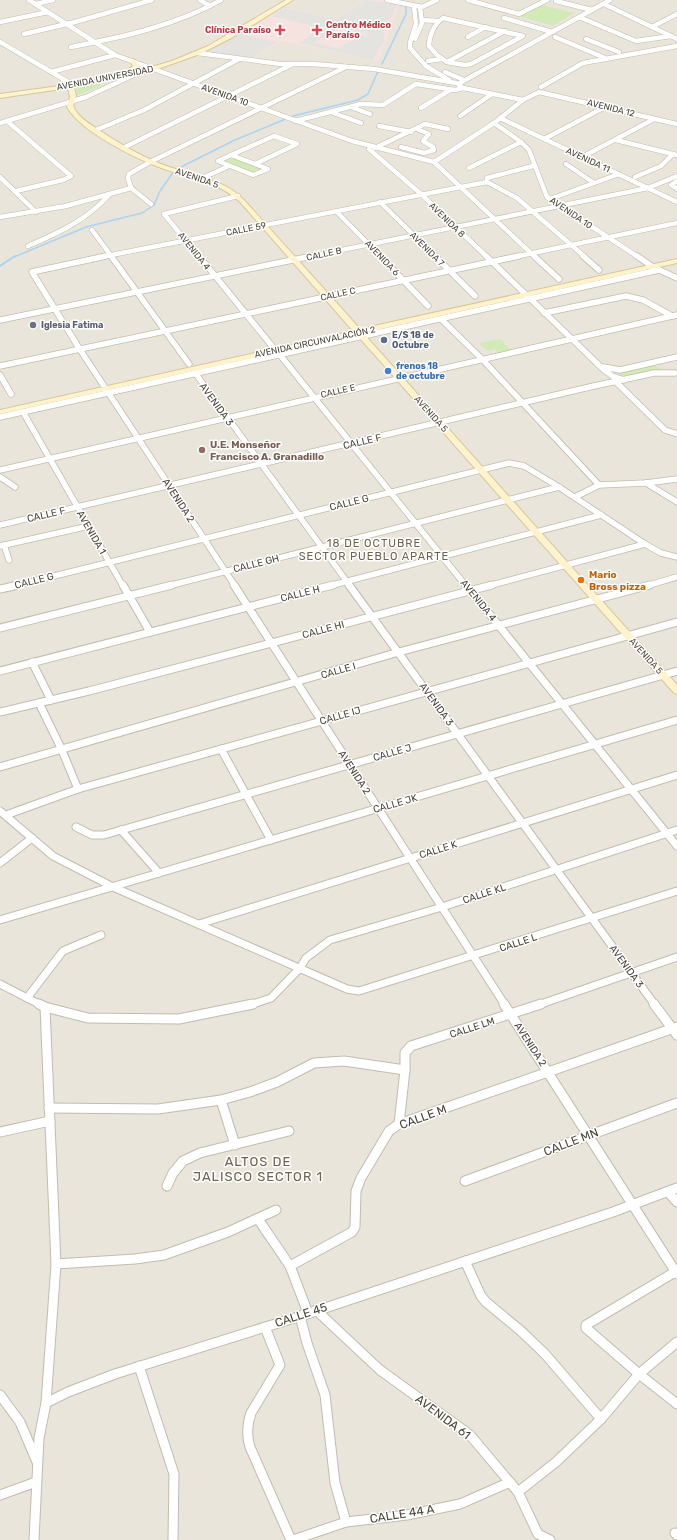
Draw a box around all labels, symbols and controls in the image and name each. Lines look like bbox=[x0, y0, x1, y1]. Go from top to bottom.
place label: Centro Médico Paraíso bbox=[326, 20, 391, 40]
marker: Clínica Paraíso bbox=[274, 24, 286, 36]
marker: Centro Médico Paraíso bbox=[311, 24, 323, 36]
place label: Clínica Paraíso bbox=[205, 25, 271, 35]
street label: AVENIDA UNIVERSIDAD bbox=[56, 64, 154, 92]
street label: AVENIDA 10 bbox=[200, 82, 250, 108]
street label: AVENIDA 12 bbox=[586, 97, 636, 119]
street label: AVENIDA 11 bbox=[564, 145, 612, 175]
street label: AVENIDA 5 bbox=[174, 166, 220, 190]
street label: AVENIDA 10 bbox=[548, 195, 594, 231]
street label: AVENIDA 8 bbox=[427, 201, 467, 240]
street label: CALLE 59 bbox=[225, 220, 267, 238]
street label: AVENIDA 4 bbox=[176, 230, 212, 272]
street label: AVENIDA 7 bbox=[408, 230, 446, 268]
street label: AVENIDA 6 bbox=[363, 238, 402, 278]
street label: CALLE B bbox=[305, 245, 343, 263]
street label: CALLE C bbox=[319, 285, 357, 303]
marker: Iglesia Fatima bbox=[28, 320, 38, 330]
place label: Iglesia Fatima bbox=[41, 320, 103, 331]
street label: AVENIDA CIRCUNVALACIÓN 2 bbox=[253, 323, 376, 360]
place label: E/S 18 de Octubre bbox=[392, 330, 434, 350]
marker: E/S 18 de Octubre bbox=[379, 335, 389, 345]
place label: frenos 18 de octubre bbox=[396, 361, 445, 381]
marker: frenos 18 de octubre bbox=[383, 366, 393, 376]
street label: AVENIDA 3 bbox=[197, 381, 236, 428]
street label: CALLE E bbox=[320, 382, 356, 400]
street label: AVENIDA 5 bbox=[412, 394, 450, 434]
street label: CALLE F bbox=[342, 432, 383, 452]
place label: U.E. Monseñor Francisco A. Granadillo bbox=[210, 439, 324, 463]
marker: U.E. Monseñor Francisco A. Granadillo bbox=[197, 445, 207, 455]
street label: AVENIDA 2 bbox=[160, 476, 197, 525]
street label: CALLE G bbox=[328, 492, 370, 514]
street label: CALLE F bbox=[26, 505, 67, 525]
street label: AVENIDA 1 bbox=[74, 509, 108, 556]
district label: 18 DE OCTUBRE SECTOR PUEBLO APARTE bbox=[299, 537, 449, 563]
street label: CALLE GH bbox=[232, 552, 281, 575]
place label: Mario Bross pizza bbox=[589, 569, 646, 593]
street label: CALLE G bbox=[13, 570, 55, 592]
marker: Mario Bross pizza bbox=[576, 575, 586, 585]
street label: AVENIDA 4 bbox=[458, 577, 499, 624]
street label: CALLE H bbox=[279, 583, 321, 605]
street label: CALLE HI bbox=[301, 619, 346, 641]
street label: AVENIDA 5 bbox=[627, 636, 665, 676]
street label: CALLE I bbox=[319, 660, 357, 682]
street label: AVENIDA 3 bbox=[417, 681, 456, 728]
street label: CALLE IJ bbox=[318, 704, 362, 728]
street label: CALLE J bbox=[372, 742, 413, 764]
street label: AVENIDA 2 bbox=[336, 748, 373, 797]
street label: CALLE JK bbox=[372, 792, 419, 816]
street label: CALLE K bbox=[418, 839, 459, 861]
street label: CALLE KL bbox=[461, 881, 508, 907]
street label: CALLE L bbox=[498, 931, 539, 955]
street label: AVENIDA 3 bbox=[607, 943, 646, 990]
street label: CALLE LM bbox=[448, 1015, 496, 1041]
street label: AVENIDA 2 bbox=[512, 1020, 549, 1069]
street label: CALLE M bbox=[397, 1102, 449, 1132]
street label: CALLE MN bbox=[542, 1125, 600, 1159]
district label: ALTOS DE JALISCO SECTOR 1 bbox=[193, 1154, 323, 1184]
street label: CALLE 45 bbox=[273, 1300, 329, 1330]
street label: AVENIDA 61 bbox=[413, 1392, 473, 1442]
street label: CALLE 44 A bbox=[369, 1502, 435, 1526]

